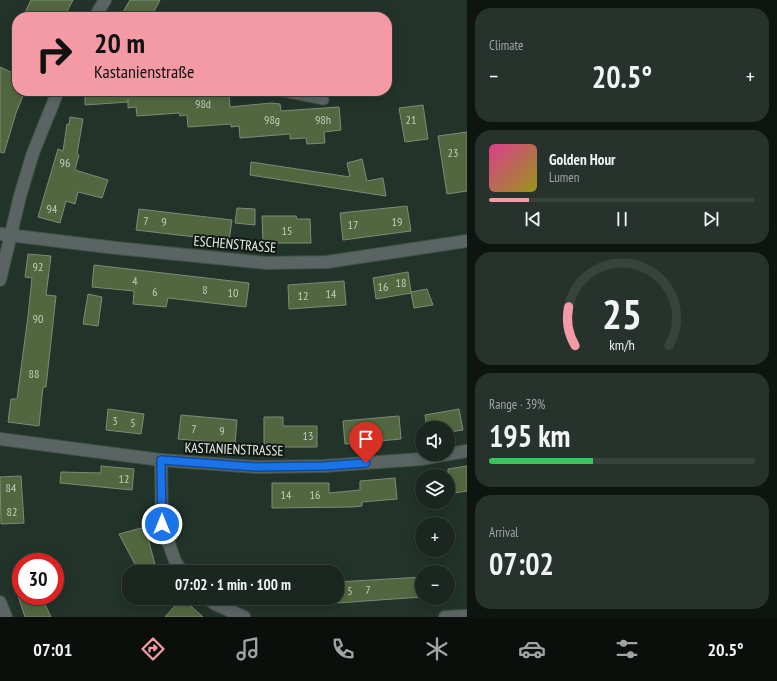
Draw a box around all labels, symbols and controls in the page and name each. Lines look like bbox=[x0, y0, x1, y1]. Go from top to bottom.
text: 20 m bbox=[94, 24, 145, 61]
icon: right bbox=[28, 28, 80, 80]
text: Climate bbox=[489, 37, 523, 54]
text: 20.5° bbox=[592, 57, 652, 96]
text: Kastanienstraße bbox=[94, 60, 194, 83]
text: − bbox=[489, 62, 498, 90]
text: + bbox=[746, 62, 755, 90]
house number: 98d bbox=[195, 96, 211, 111]
house number: 98g bbox=[264, 112, 280, 127]
house number: 98h bbox=[315, 112, 331, 127]
house number: 21 bbox=[406, 112, 416, 127]
house number: 23 bbox=[448, 145, 458, 160]
text: Golden Hour bbox=[549, 150, 616, 169]
house number: 96 bbox=[60, 155, 70, 170]
text: Lumen bbox=[549, 169, 579, 186]
house number: 94 bbox=[47, 201, 58, 216]
icon: previous bbox=[522, 208, 544, 230]
icon: pause bbox=[611, 208, 633, 230]
icon: next bbox=[700, 208, 722, 230]
house number: 7 bbox=[143, 213, 149, 228]
house number: 9 bbox=[161, 214, 167, 229]
house number: 19 bbox=[392, 214, 402, 229]
house number: 17 bbox=[348, 217, 358, 232]
house number: 15 bbox=[282, 223, 292, 238]
street label: ESCHENSTRASSE bbox=[193, 231, 277, 257]
house number: 92 bbox=[33, 259, 43, 274]
house number: 4 bbox=[132, 273, 138, 288]
house number: 18 bbox=[396, 275, 406, 290]
house number: 16 bbox=[378, 279, 388, 294]
house number: 8 bbox=[202, 282, 208, 297]
house number: 6 bbox=[152, 284, 158, 299]
house number: 10 bbox=[228, 285, 238, 300]
house number: 14 bbox=[326, 286, 337, 301]
text: 25 bbox=[602, 287, 642, 340]
house number: 12 bbox=[298, 288, 308, 303]
house number: 90 bbox=[33, 311, 43, 326]
text: km/h bbox=[609, 335, 635, 354]
house number: 88 bbox=[29, 366, 39, 381]
text: Range · 39% bbox=[489, 396, 545, 413]
house number: 3 bbox=[112, 413, 118, 428]
house number: 5 bbox=[130, 415, 136, 430]
text: 195 km bbox=[489, 416, 570, 455]
house number: 7 bbox=[191, 421, 197, 436]
map controls bbox=[415, 421, 455, 605]
button: sound bbox=[415, 421, 455, 461]
pin bbox=[349, 422, 383, 463]
house number: 9 bbox=[219, 423, 225, 438]
house number: 13 bbox=[303, 428, 313, 443]
icon: arrive bbox=[355, 428, 377, 450]
street label: KASTANIENSTRASSE bbox=[184, 438, 284, 460]
button: layers bbox=[415, 469, 455, 509]
house number: 12 bbox=[119, 471, 129, 486]
house number: 84 bbox=[6, 480, 17, 495]
house number: 14 bbox=[281, 487, 292, 502]
house number: 16 bbox=[310, 487, 320, 502]
position arrow bbox=[141, 503, 183, 545]
house number: 82 bbox=[7, 504, 17, 519]
button: + bbox=[415, 517, 455, 557]
text: Arrival bbox=[489, 524, 518, 541]
text: 07:02 bbox=[489, 544, 554, 583]
speed limit sign: 30 bbox=[12, 553, 64, 605]
button: − bbox=[415, 565, 455, 605]
text: 07:02 · 1 min · 100 m bbox=[175, 575, 291, 594]
house number: 7 bbox=[365, 582, 371, 597]
house number: 5 bbox=[347, 583, 353, 598]
icon: directions bbox=[139, 635, 167, 663]
icon: music bbox=[234, 635, 262, 663]
icon: phone bbox=[329, 635, 357, 663]
icon: climate bbox=[423, 635, 451, 663]
icon: car bbox=[518, 635, 546, 663]
icon: filters bbox=[613, 635, 641, 663]
text: 07:01 bbox=[33, 638, 72, 661]
text: 20.5° bbox=[707, 638, 744, 661]

